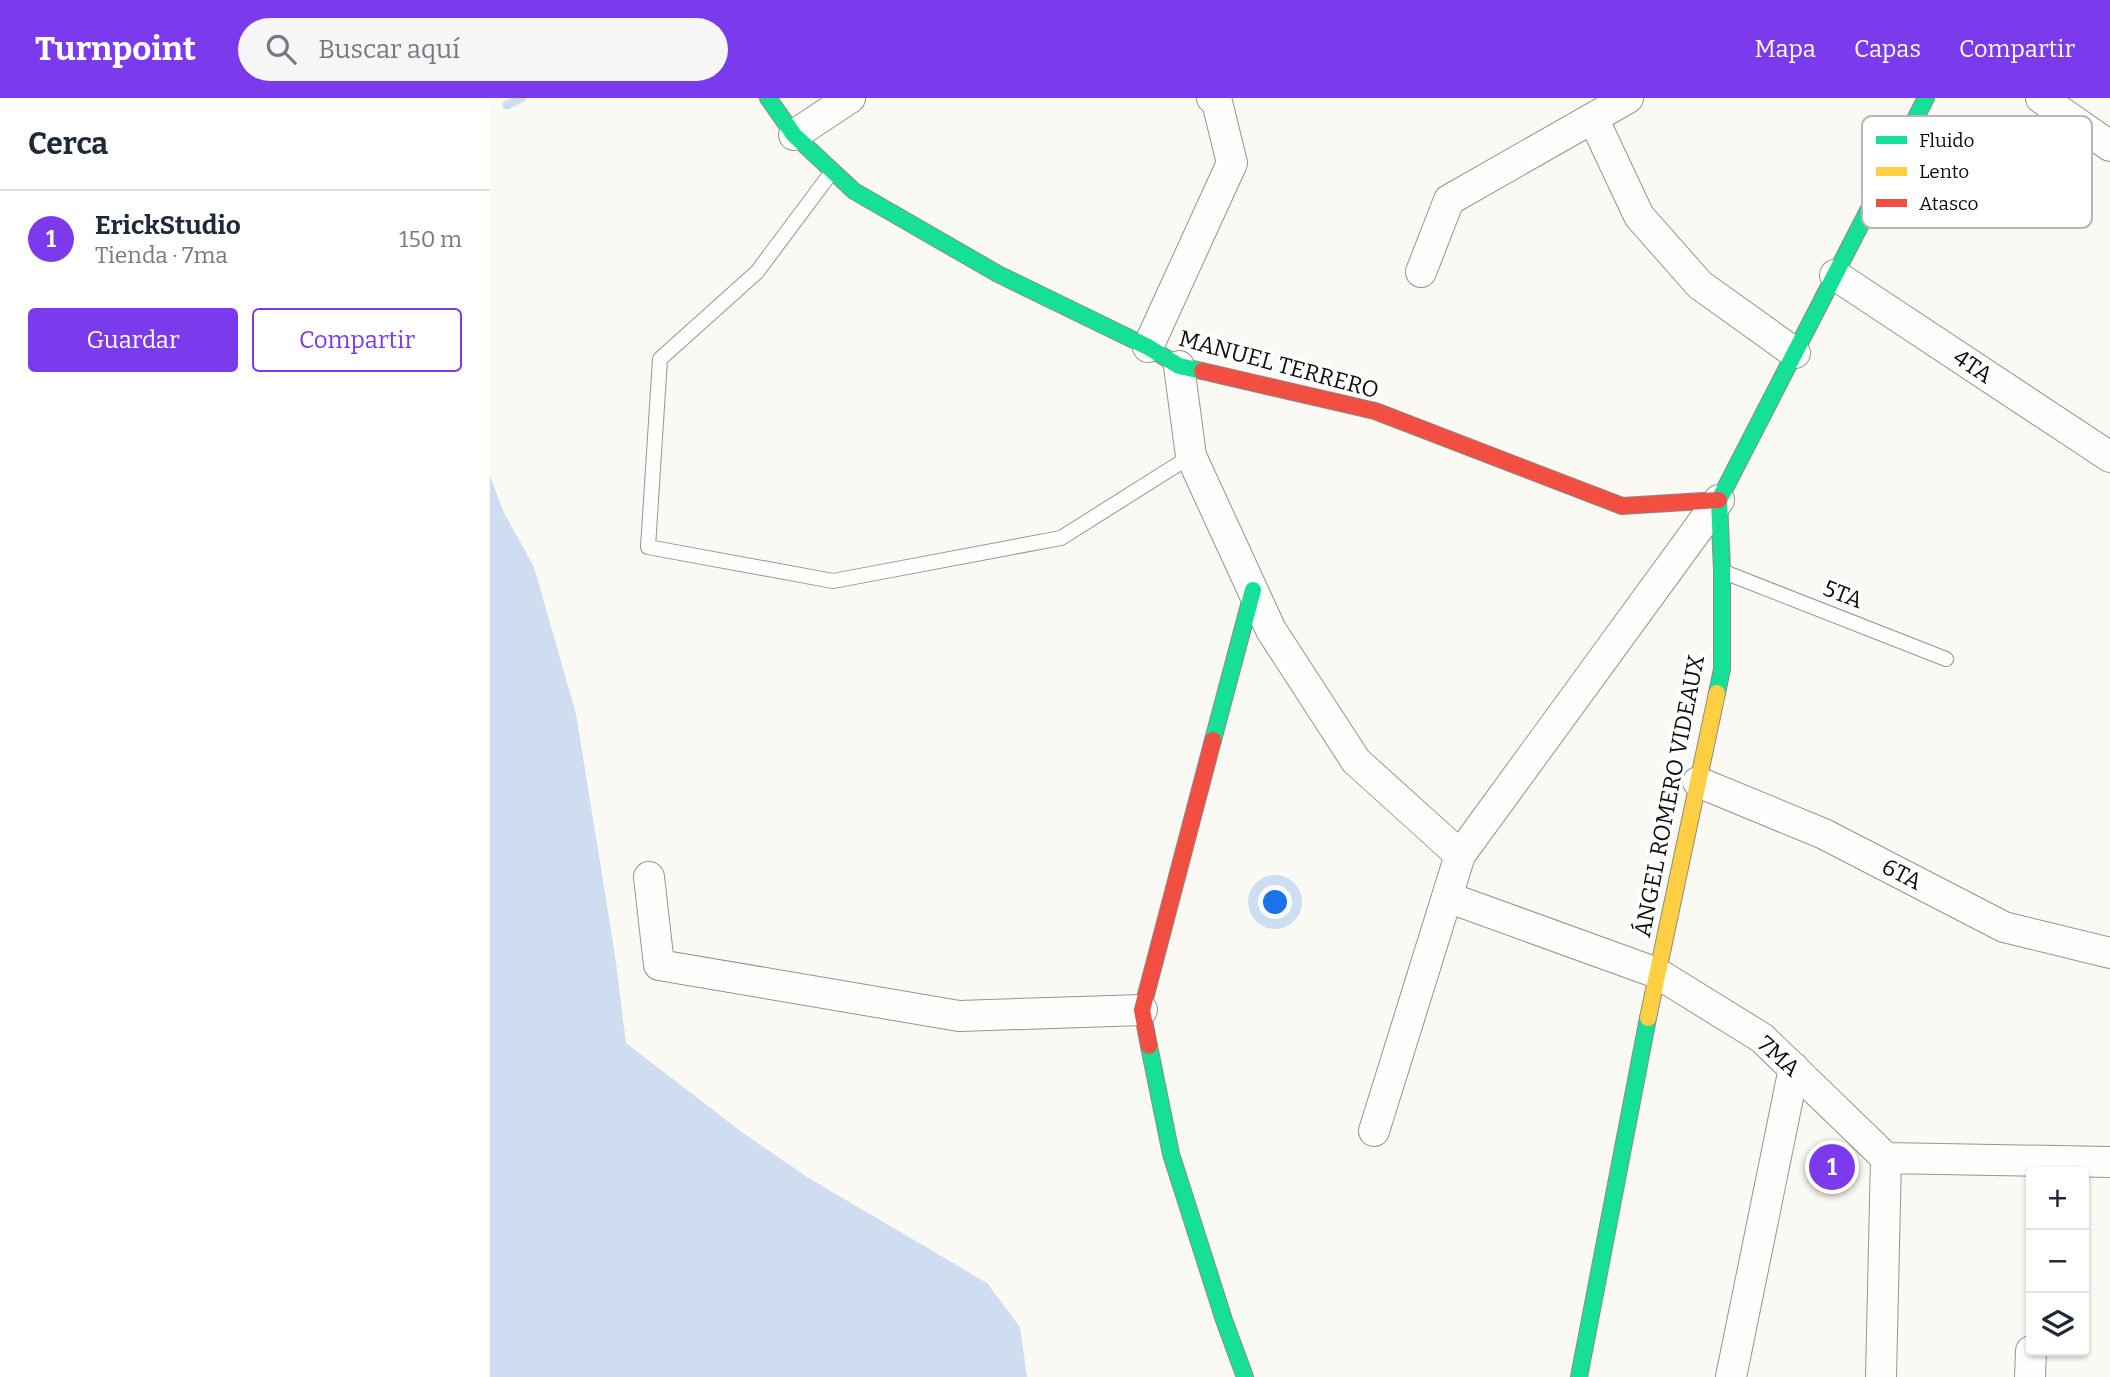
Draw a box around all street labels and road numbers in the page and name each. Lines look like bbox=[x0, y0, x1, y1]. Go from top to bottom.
street label: MANUEL TERRERO bbox=[1176, 324, 1382, 404]
street label: 4TA bbox=[1948, 343, 1999, 390]
street label: 5TA bbox=[1819, 574, 1867, 615]
street label: ÁNGEL ROMERO VIDEAUX bbox=[1628, 653, 1710, 939]
street label: 6TA bbox=[1877, 852, 1927, 896]
street label: 7MA bbox=[1752, 1030, 1807, 1083]

